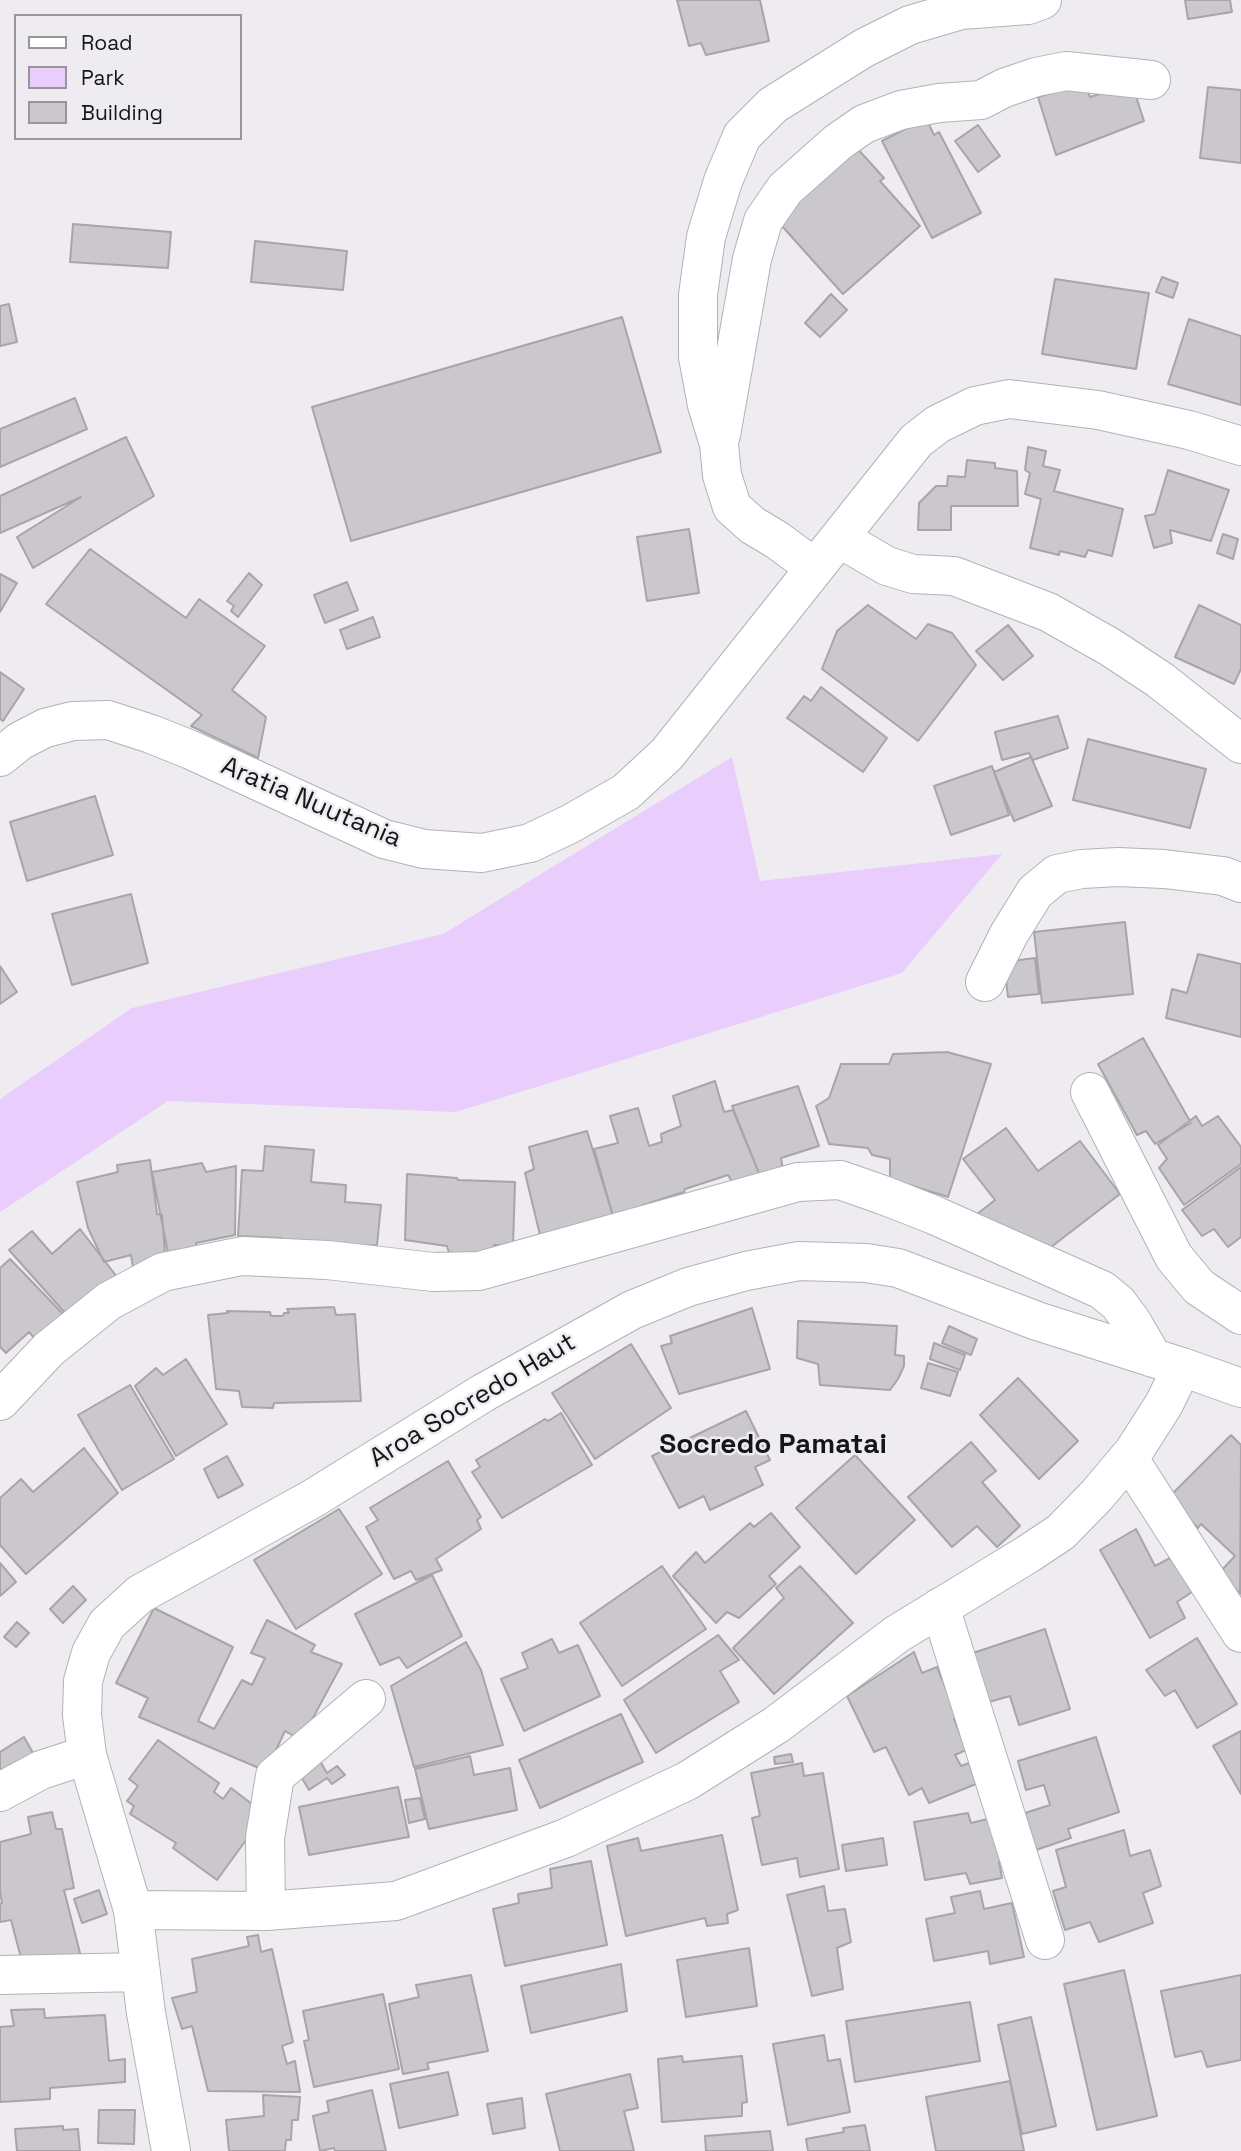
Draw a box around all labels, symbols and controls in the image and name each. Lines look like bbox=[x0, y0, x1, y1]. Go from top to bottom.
legend bbox=[14, 14, 242, 140]
text: Road bbox=[81, 29, 133, 56]
text: Park bbox=[81, 64, 125, 91]
text: Building bbox=[81, 99, 163, 126]
street label: Aratia Nuutania bbox=[216, 751, 406, 855]
street label: Aroa Socredo Haut bbox=[364, 1327, 582, 1475]
district label: Socredo Pamatai bbox=[659, 1428, 887, 1462]

